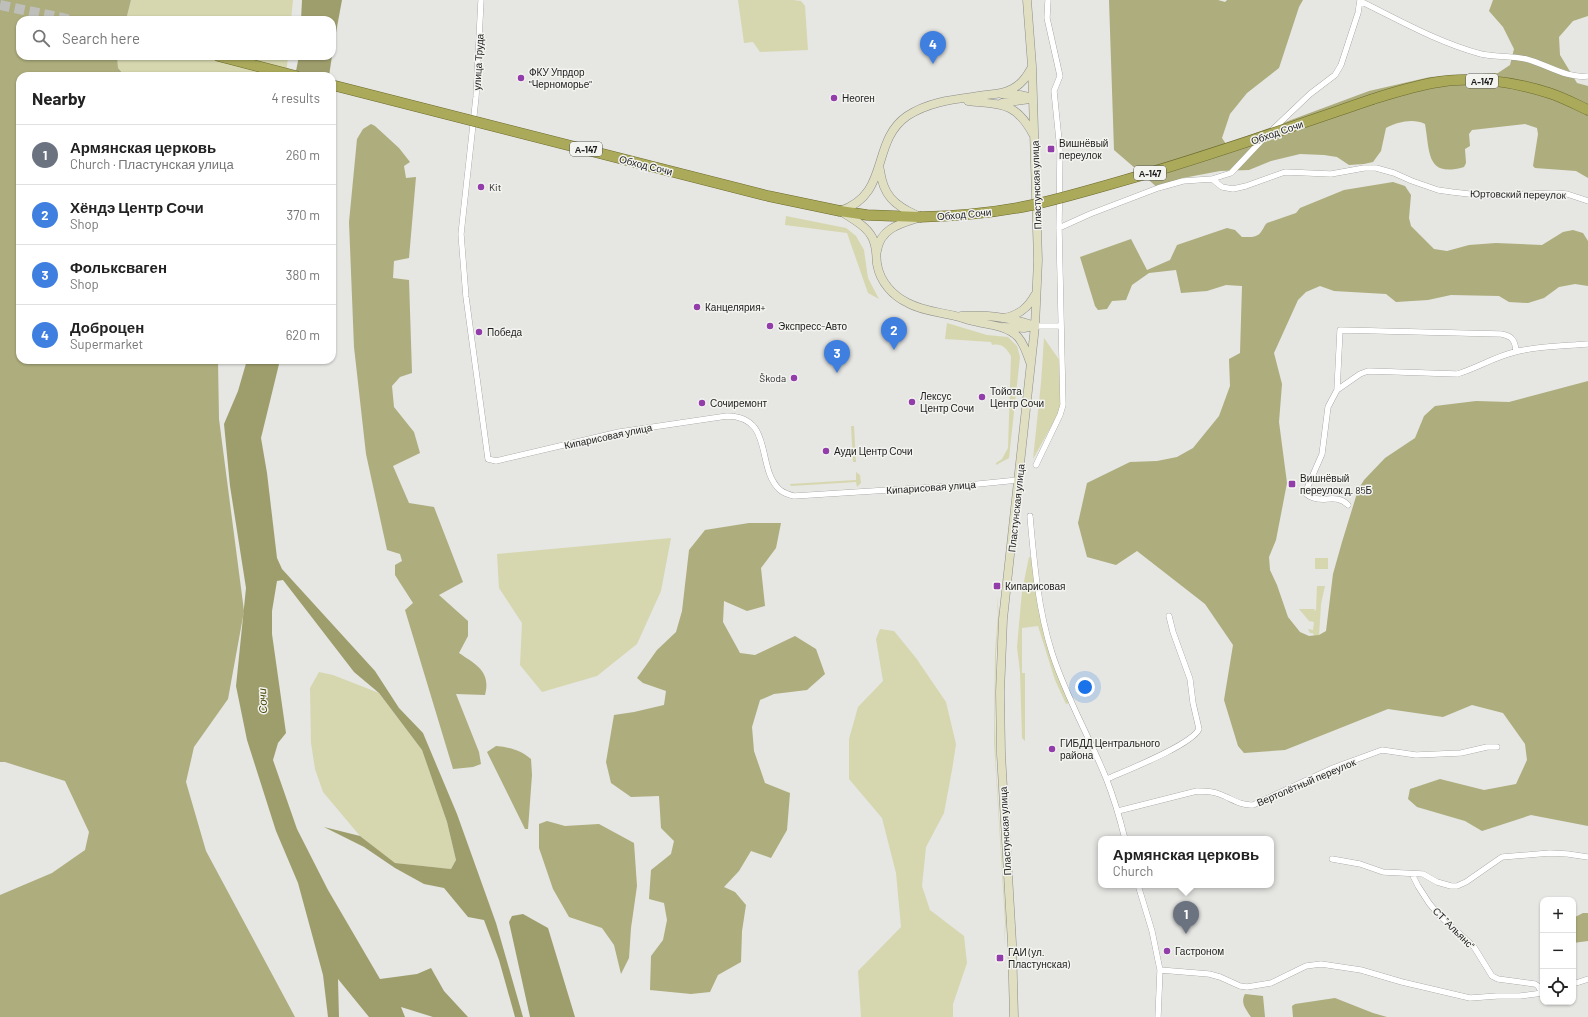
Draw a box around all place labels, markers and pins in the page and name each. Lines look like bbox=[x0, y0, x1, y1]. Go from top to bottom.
pin: 4 bbox=[920, 31, 946, 64]
place label: ФКУ Упрдор "Черноморье" bbox=[529, 66, 592, 90]
marker: ФКУ Упрдор "Черноморье" bbox=[516, 73, 526, 83]
place label: Неоген bbox=[842, 92, 875, 104]
marker: Неоген bbox=[829, 93, 839, 103]
place label: Вишнёвый переулок bbox=[1059, 137, 1108, 161]
marker: Вишнёвый переулок bbox=[1046, 144, 1056, 154]
place label: Kit bbox=[489, 181, 502, 193]
marker: Kit bbox=[476, 182, 486, 192]
place label: Канцелярия+ bbox=[705, 301, 766, 313]
marker: Канцелярия+ bbox=[692, 302, 702, 312]
pin: 2 bbox=[881, 317, 907, 350]
place label: Экспресс-Авто bbox=[778, 320, 847, 332]
marker: Экспресс-Авто bbox=[765, 321, 775, 331]
place label: Победа bbox=[487, 326, 523, 338]
marker: Победа bbox=[474, 327, 484, 337]
pin: 3 bbox=[824, 340, 850, 373]
place label: Škoda bbox=[759, 372, 786, 384]
marker: Škoda bbox=[789, 373, 799, 383]
place label: Тойота Центр Сочи bbox=[990, 385, 1044, 409]
place label: Лексус Центр Сочи bbox=[920, 390, 974, 414]
marker: Тойота Центр Сочи bbox=[977, 392, 987, 402]
place label: Сочиремонт bbox=[710, 397, 767, 409]
marker: Лексус Центр Сочи bbox=[907, 397, 917, 407]
marker: Сочиремонт bbox=[697, 398, 707, 408]
place label: Ауди Центр Сочи bbox=[834, 445, 913, 457]
marker: Ауди Центр Сочи bbox=[821, 446, 831, 456]
place label: Вишнёвый переулок д. 85Б bbox=[1300, 472, 1373, 496]
marker: Вишнёвый переулок д. 85Б bbox=[1287, 479, 1297, 489]
place label: Кипарисовая bbox=[1005, 580, 1065, 592]
marker: Кипарисовая bbox=[992, 581, 1002, 591]
place label: ГИБДД Центрального района bbox=[1060, 737, 1160, 761]
marker: ГИБДД Центрального района bbox=[1047, 744, 1057, 754]
pin: 1 bbox=[1173, 901, 1199, 934]
place label: Гастроном bbox=[1175, 945, 1224, 957]
place label: ГАИ (ул. Пластунская) bbox=[1008, 946, 1070, 970]
marker: Гастроном bbox=[1162, 946, 1172, 956]
marker: ГАИ (ул. Пластунская) bbox=[995, 953, 1005, 963]

